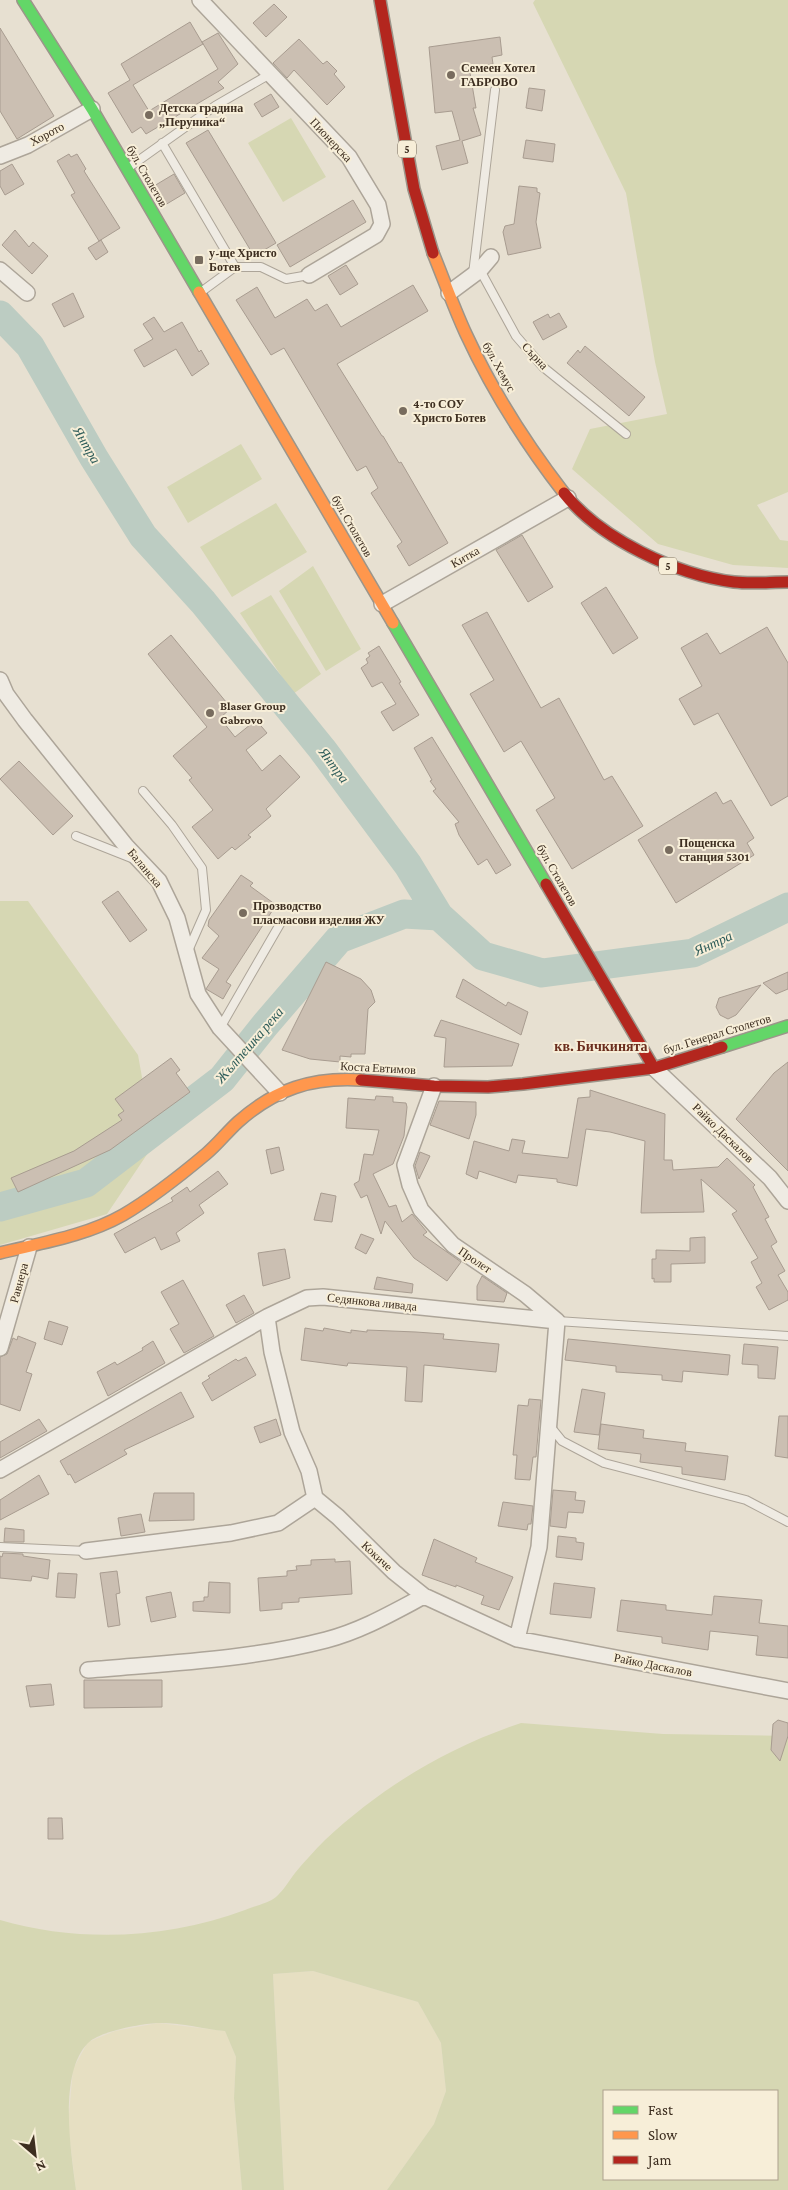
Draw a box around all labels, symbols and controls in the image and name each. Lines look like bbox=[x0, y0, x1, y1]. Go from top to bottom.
place label: Семеен Хотел ГАБРОВО bbox=[461, 61, 536, 89]
marker: Семеен Хотел ГАБРОВО bbox=[445, 69, 457, 81]
place label: Детска градина „Перуника“ bbox=[159, 101, 243, 129]
marker: Детска градина „Перуника“ bbox=[143, 109, 155, 121]
street label: Пионерска bbox=[307, 115, 355, 165]
street label: Хорото bbox=[27, 119, 67, 149]
road number: 5 bbox=[398, 140, 416, 158]
street label: бул. Столетов bbox=[124, 143, 170, 210]
place label: у-ще Христо Ботев bbox=[209, 246, 277, 274]
marker: у-ще Христо Ботев bbox=[193, 254, 205, 266]
street label: бул. Хемус bbox=[480, 340, 518, 394]
street label: Сърна bbox=[519, 340, 551, 373]
place label: 4-то СОУ Христо Ботев bbox=[413, 397, 487, 425]
marker: 4-то СОУ Христо Ботев bbox=[397, 405, 409, 417]
water label: Янтра bbox=[70, 423, 104, 466]
street label: бул. Столетов bbox=[329, 493, 375, 560]
street label: Китка bbox=[448, 543, 482, 571]
road number: 5 bbox=[659, 558, 677, 574]
place label: Blaser Group Gabrovo bbox=[220, 699, 286, 727]
marker: Blaser Group Gabrovo bbox=[204, 707, 216, 719]
water label: Янтра bbox=[315, 743, 353, 786]
place label: Пощенска станция 5301 bbox=[679, 836, 750, 864]
street label: бул. Столетов bbox=[534, 842, 580, 909]
marker: Пощенска станция 5301 bbox=[663, 844, 675, 856]
street label: Баланска bbox=[125, 846, 166, 891]
place label: Прозводство пласмасови изделия ЖУ bbox=[253, 899, 385, 927]
marker: Прозводство пласмасови изделия ЖУ bbox=[237, 907, 249, 919]
water label: Янтра bbox=[690, 927, 735, 959]
water label: Жълтешка река bbox=[211, 1004, 286, 1087]
street label: бул. Генерал Столетов bbox=[662, 1011, 773, 1057]
district label: кв. Бичкинята bbox=[554, 1038, 648, 1054]
street label: Коста Евтимов bbox=[340, 1059, 416, 1077]
street label: Райко Даскалов bbox=[690, 1100, 757, 1166]
street label: Пролет bbox=[456, 1244, 495, 1277]
street label: Равнера bbox=[7, 1261, 31, 1304]
street label: Седянкова ливада bbox=[326, 1290, 418, 1314]
street label: Кокиче bbox=[359, 1538, 395, 1574]
street label: Райко Даскалов bbox=[613, 1651, 694, 1680]
legend bbox=[603, 2090, 778, 2180]
text: Fast bbox=[648, 2102, 674, 2118]
text: Slow bbox=[648, 2127, 678, 2143]
north arrow bbox=[10, 2130, 60, 2180]
text: Jam bbox=[646, 2152, 671, 2169]
text: N bbox=[33, 2157, 49, 2176]

